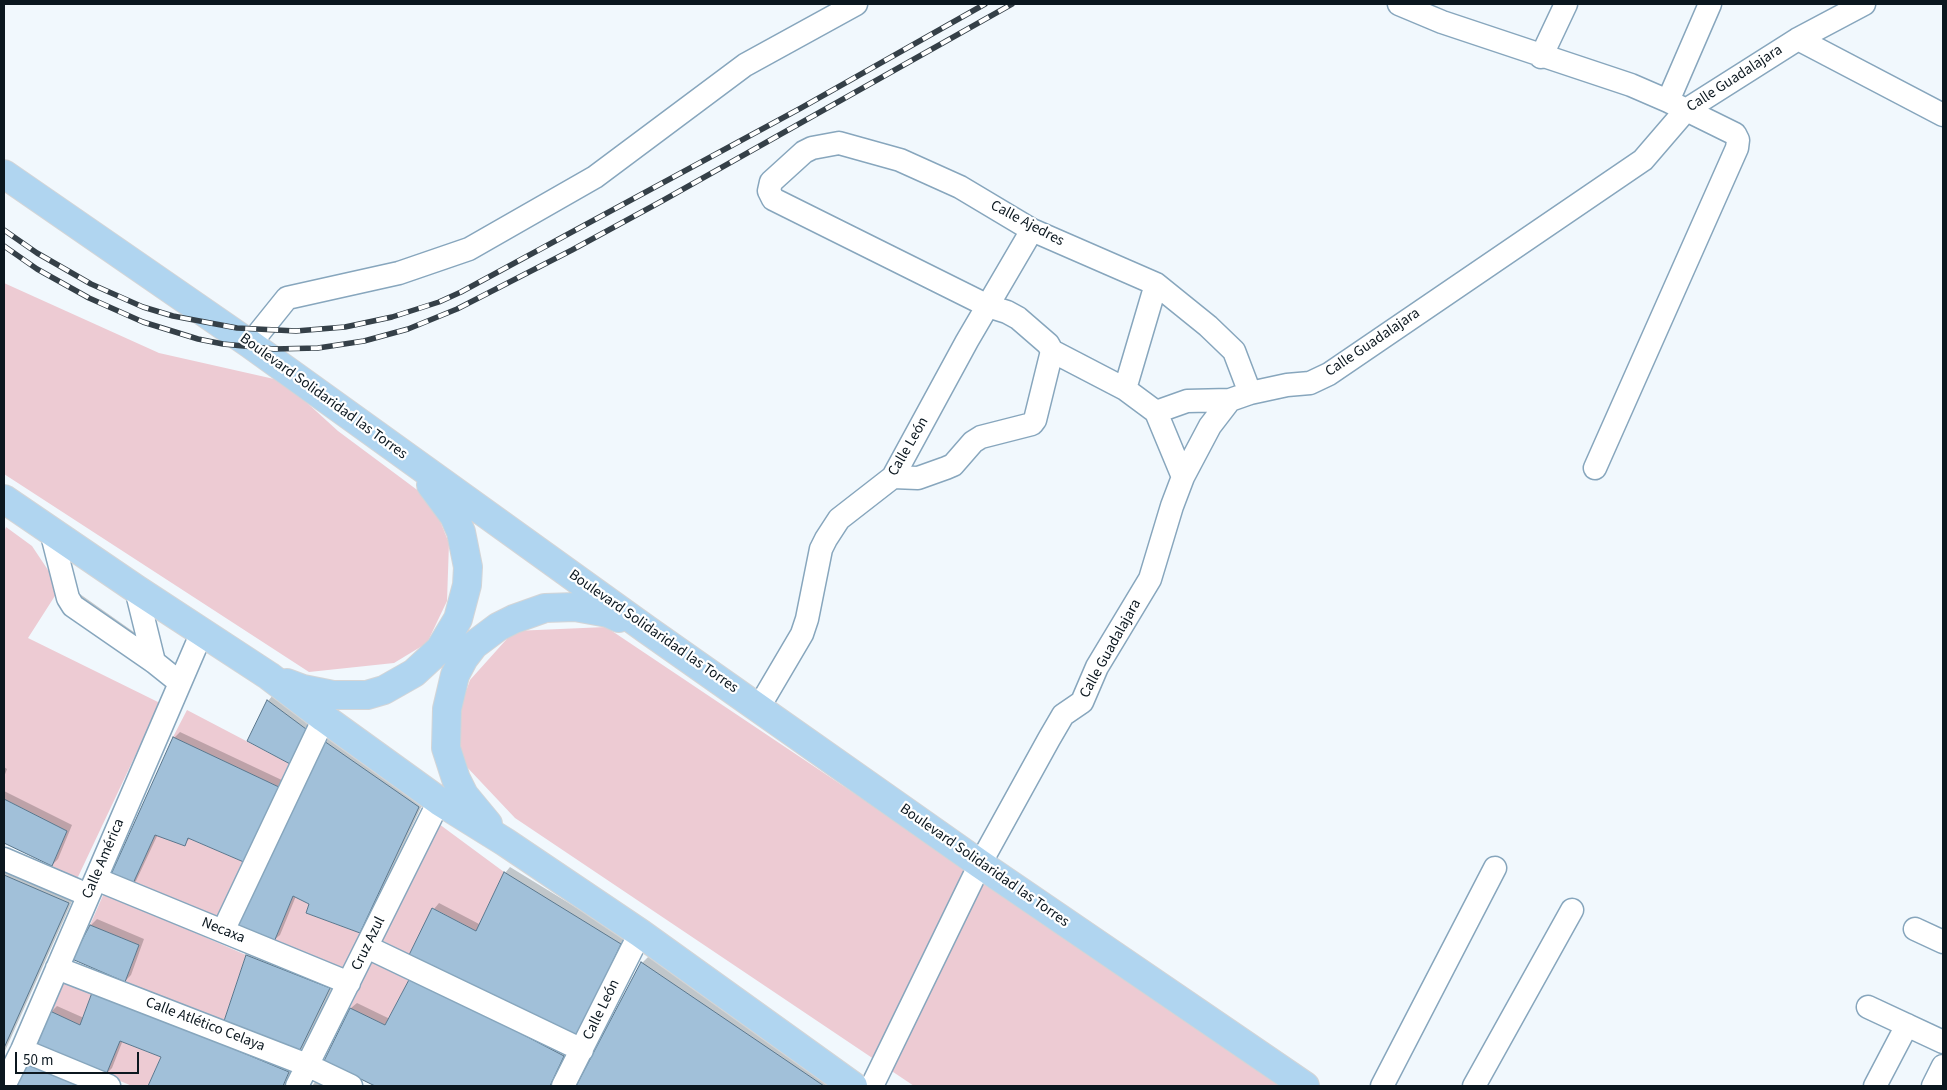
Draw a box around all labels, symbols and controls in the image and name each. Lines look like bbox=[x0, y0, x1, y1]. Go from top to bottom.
street label: Calle Guadalajara bbox=[1684, 41, 1786, 117]
street label: Calle Ajedres bbox=[987, 197, 1067, 251]
street label: Calle Guadalajara bbox=[1322, 305, 1424, 381]
street label: Boulevard Solidaridad las Torres bbox=[236, 330, 410, 464]
street label: Calle León bbox=[885, 414, 933, 480]
street label: Boulevard Solidaridad las Torres bbox=[565, 567, 741, 697]
street label: Calle Guadalajara bbox=[1076, 596, 1146, 702]
street label: Boulevard Solidaridad las Torres bbox=[896, 801, 1072, 931]
street label: Calle América bbox=[79, 816, 129, 902]
street label: Necaxa bbox=[199, 914, 247, 948]
street label: Cruz Azul bbox=[348, 914, 390, 974]
street label: Calle León bbox=[580, 977, 624, 1043]
street label: Calle Atlético Celaya bbox=[143, 994, 267, 1056]
scale bar bbox=[18, 1042, 141, 1074]
text: 50 m bbox=[23, 1050, 53, 1071]

